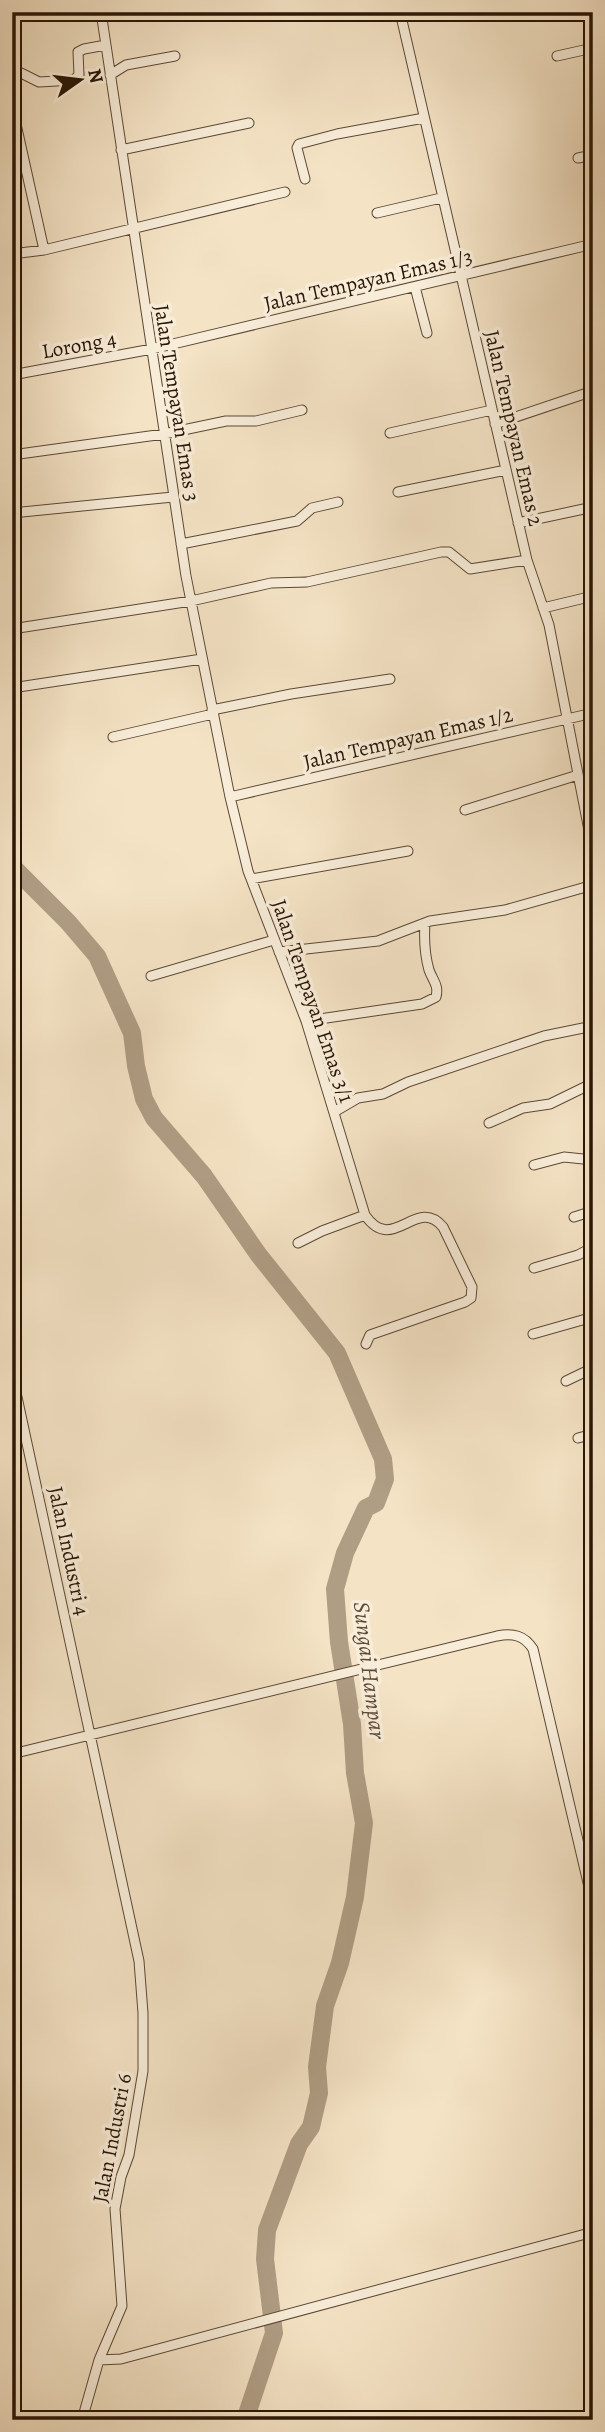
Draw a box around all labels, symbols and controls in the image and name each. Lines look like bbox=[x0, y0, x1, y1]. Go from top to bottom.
north arrow bbox=[46, 46, 116, 116]
text: N bbox=[81, 66, 110, 86]
street label: Jalan Tempayan Emas 1/3 bbox=[261, 242, 475, 318]
street label: Jalan Tempayan Emas 3 bbox=[148, 303, 206, 503]
street label: Lorong 4 bbox=[40, 325, 118, 365]
street label: Jalan Tempayan Emas 2 bbox=[478, 327, 550, 529]
street label: Jalan Tempayan Emas 1/2 bbox=[300, 700, 516, 776]
street label: Jalan Tempayan Emas 3/1 bbox=[265, 896, 361, 1106]
street label: Jalan Industri 4 bbox=[42, 1484, 96, 1618]
water label: Sungai Hampar bbox=[346, 1600, 393, 1741]
street label: Jalan Industri 6 bbox=[86, 2071, 138, 2205]

